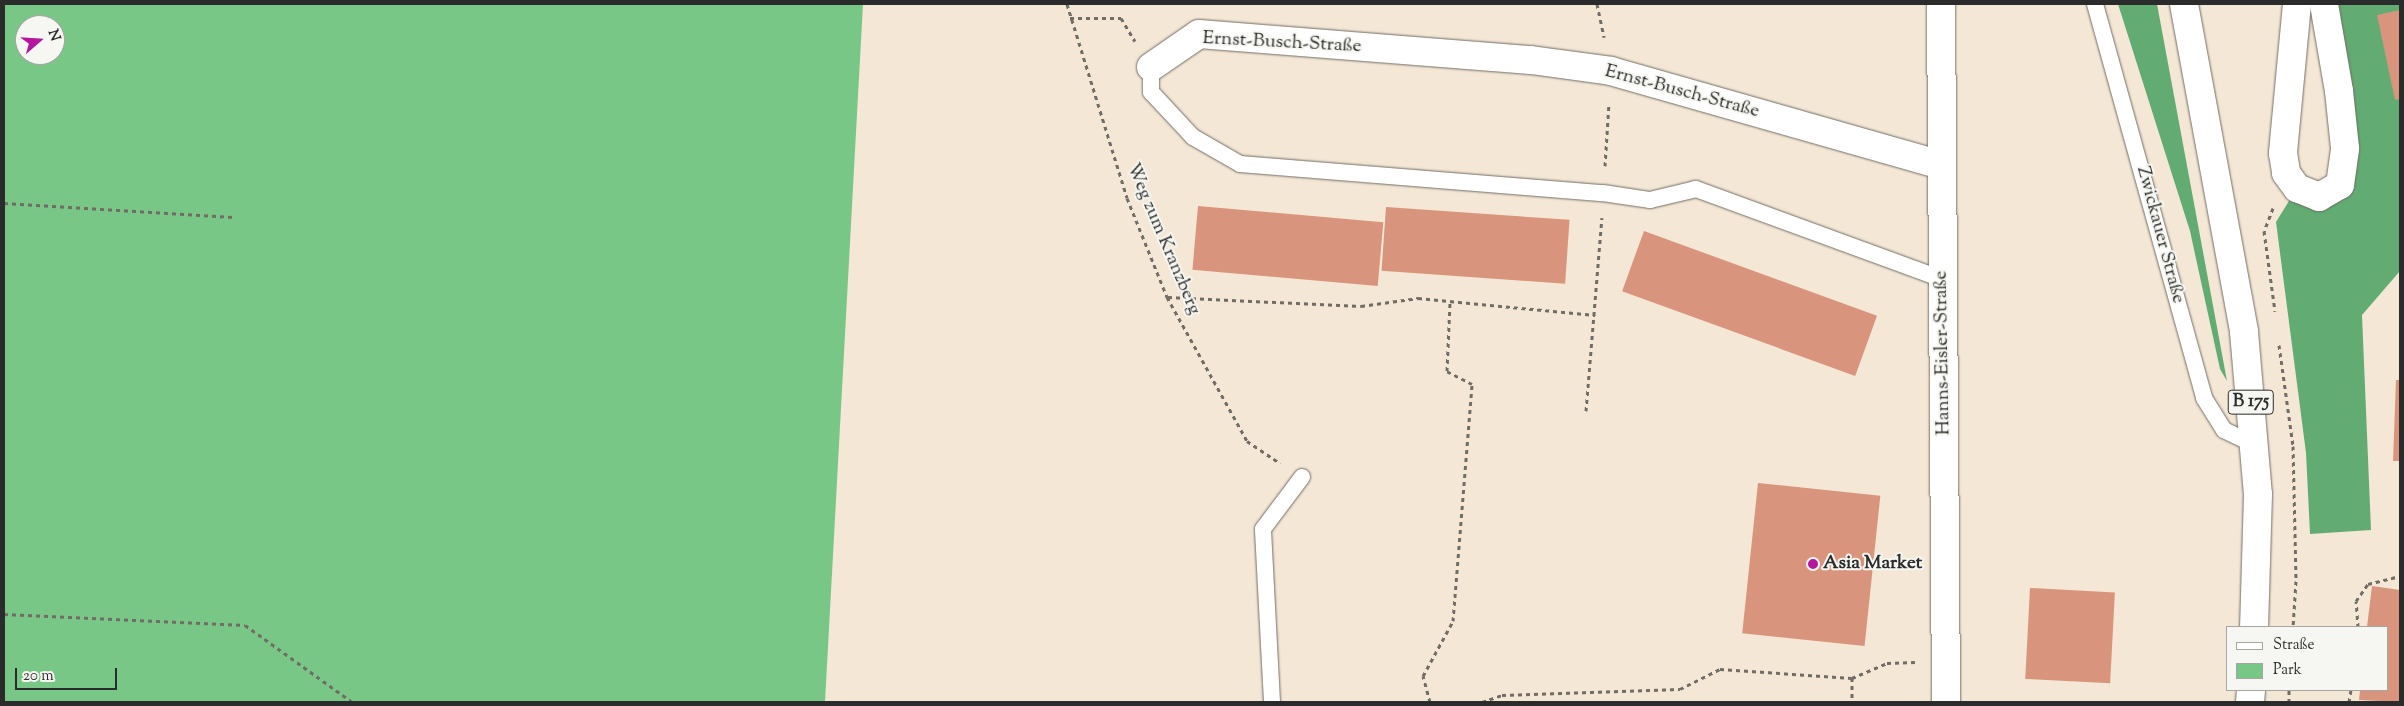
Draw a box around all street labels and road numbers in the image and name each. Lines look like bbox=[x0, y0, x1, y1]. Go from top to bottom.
street label: Ernst-Busch-Straße bbox=[1202, 27, 1362, 59]
street label: Ernst-Busch-Straße bbox=[1602, 60, 1762, 124]
street label: Weg zum Kranzberg bbox=[1121, 160, 1205, 318]
street label: Zwickauer Straße bbox=[2131, 164, 2189, 306]
street label: Hanns-Eisler-Straße bbox=[1930, 270, 1956, 436]
road number: B 175 bbox=[2227, 387, 2275, 418]

